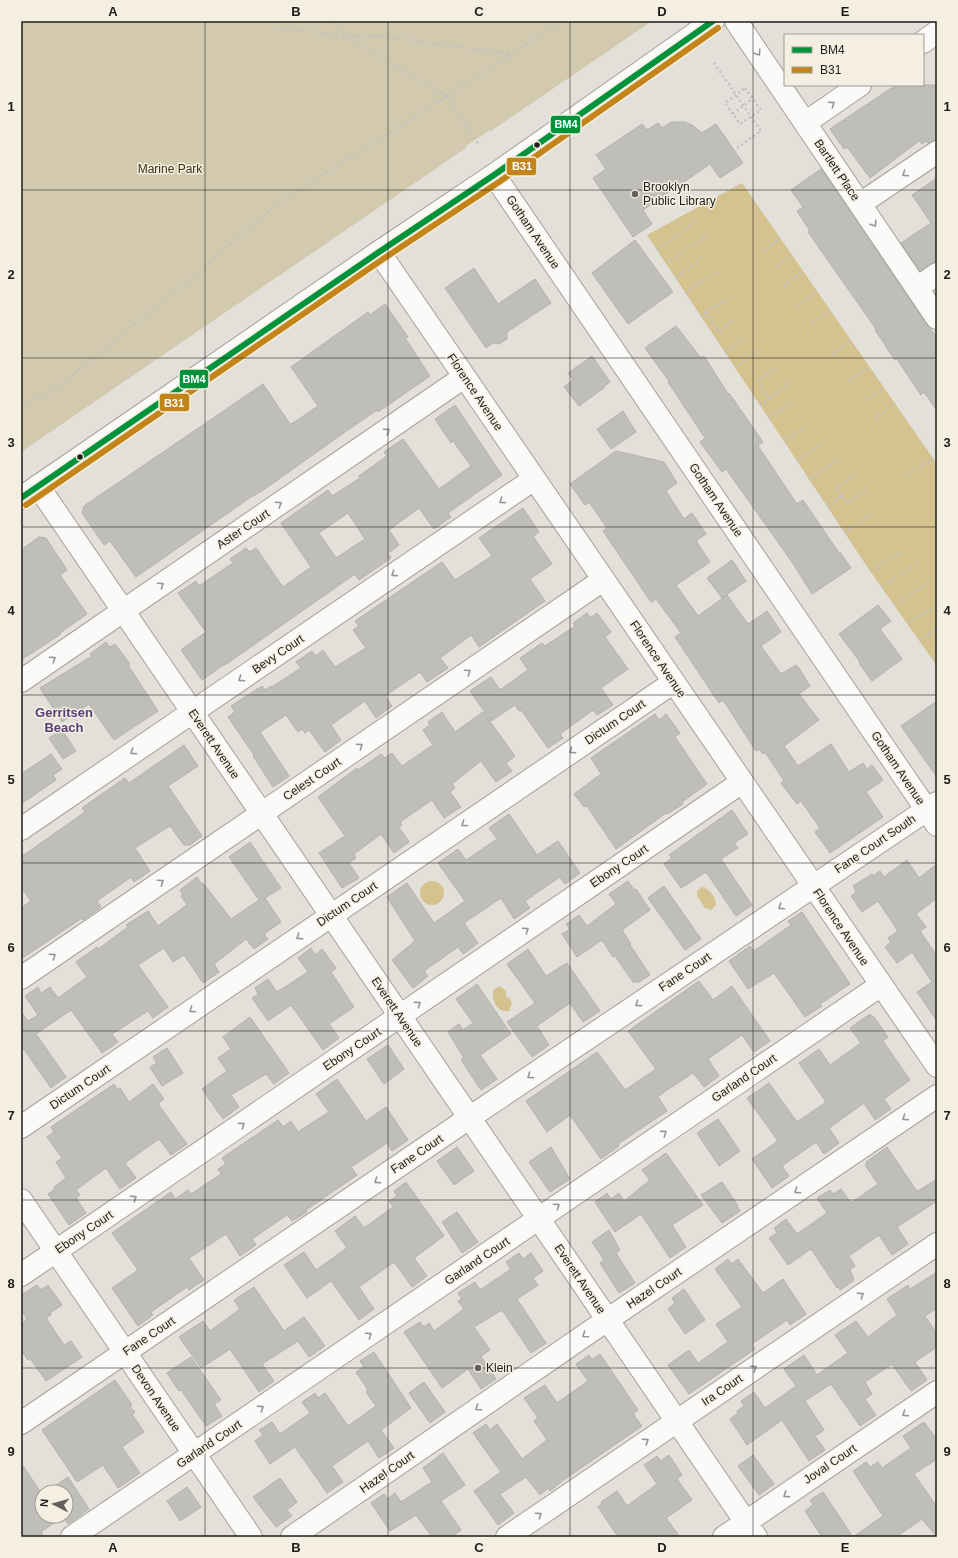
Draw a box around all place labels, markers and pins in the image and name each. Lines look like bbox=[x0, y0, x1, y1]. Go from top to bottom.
unlabelled marker bbox=[532, 140, 542, 150]
place label: Brooklyn Public Library bbox=[643, 180, 716, 208]
marker: Brooklyn Public Library bbox=[630, 189, 640, 199]
unlabelled marker bbox=[75, 452, 85, 462]
place label: Klein bbox=[486, 1361, 513, 1375]
marker: Klein bbox=[473, 1363, 483, 1373]

